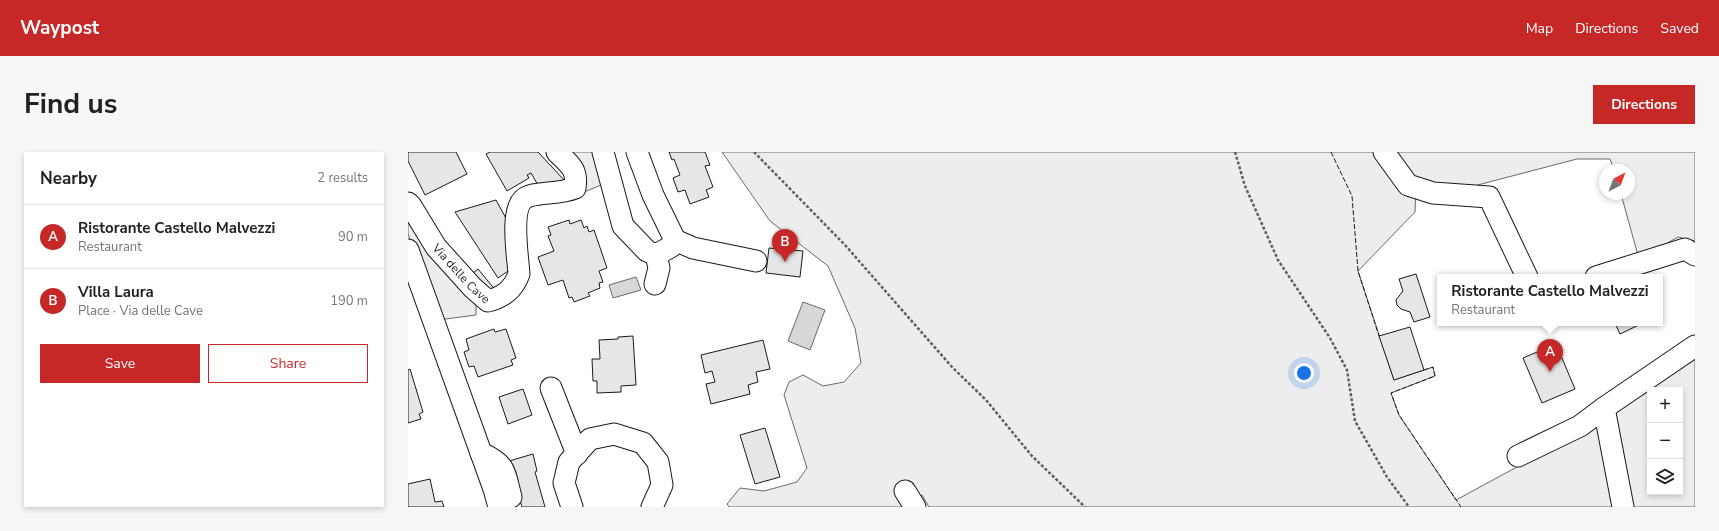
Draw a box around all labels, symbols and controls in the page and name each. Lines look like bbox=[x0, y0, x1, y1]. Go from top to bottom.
text: Waypost bbox=[20, 15, 99, 41]
text: Map bbox=[1526, 19, 1553, 38]
text: Directions bbox=[1575, 19, 1638, 38]
text: Saved bbox=[1660, 19, 1699, 38]
text: Find us bbox=[24, 85, 118, 123]
button: Directions bbox=[1593, 85, 1695, 124]
north arrow bbox=[1599, 164, 1635, 200]
text: Nearby bbox=[40, 167, 97, 190]
text: 2 results bbox=[317, 169, 368, 187]
text: Ristorante Castello Malvezzi bbox=[78, 218, 275, 238]
text: A bbox=[48, 228, 58, 246]
text: 90 m bbox=[338, 228, 368, 246]
pin: B bbox=[772, 229, 798, 262]
text: Restaurant bbox=[78, 238, 142, 256]
street label: Via delle Cave bbox=[428, 240, 493, 307]
popup bbox=[1437, 274, 1663, 326]
text: Ristorante Castello Malvezzi bbox=[1451, 281, 1649, 301]
text: Villa Laura bbox=[78, 282, 154, 302]
text: B bbox=[49, 292, 57, 310]
text: 190 m bbox=[330, 292, 368, 310]
text: Restaurant bbox=[1451, 301, 1515, 319]
text: Place · Via delle Cave bbox=[78, 302, 203, 320]
pin: A bbox=[1537, 339, 1563, 372]
button: Save bbox=[40, 344, 200, 383]
button: Share bbox=[208, 344, 368, 383]
your location bbox=[1294, 363, 1314, 383]
map controls bbox=[1647, 387, 1683, 495]
button: + bbox=[1647, 387, 1683, 423]
button: − bbox=[1647, 423, 1683, 459]
button: layers bbox=[1647, 459, 1683, 495]

